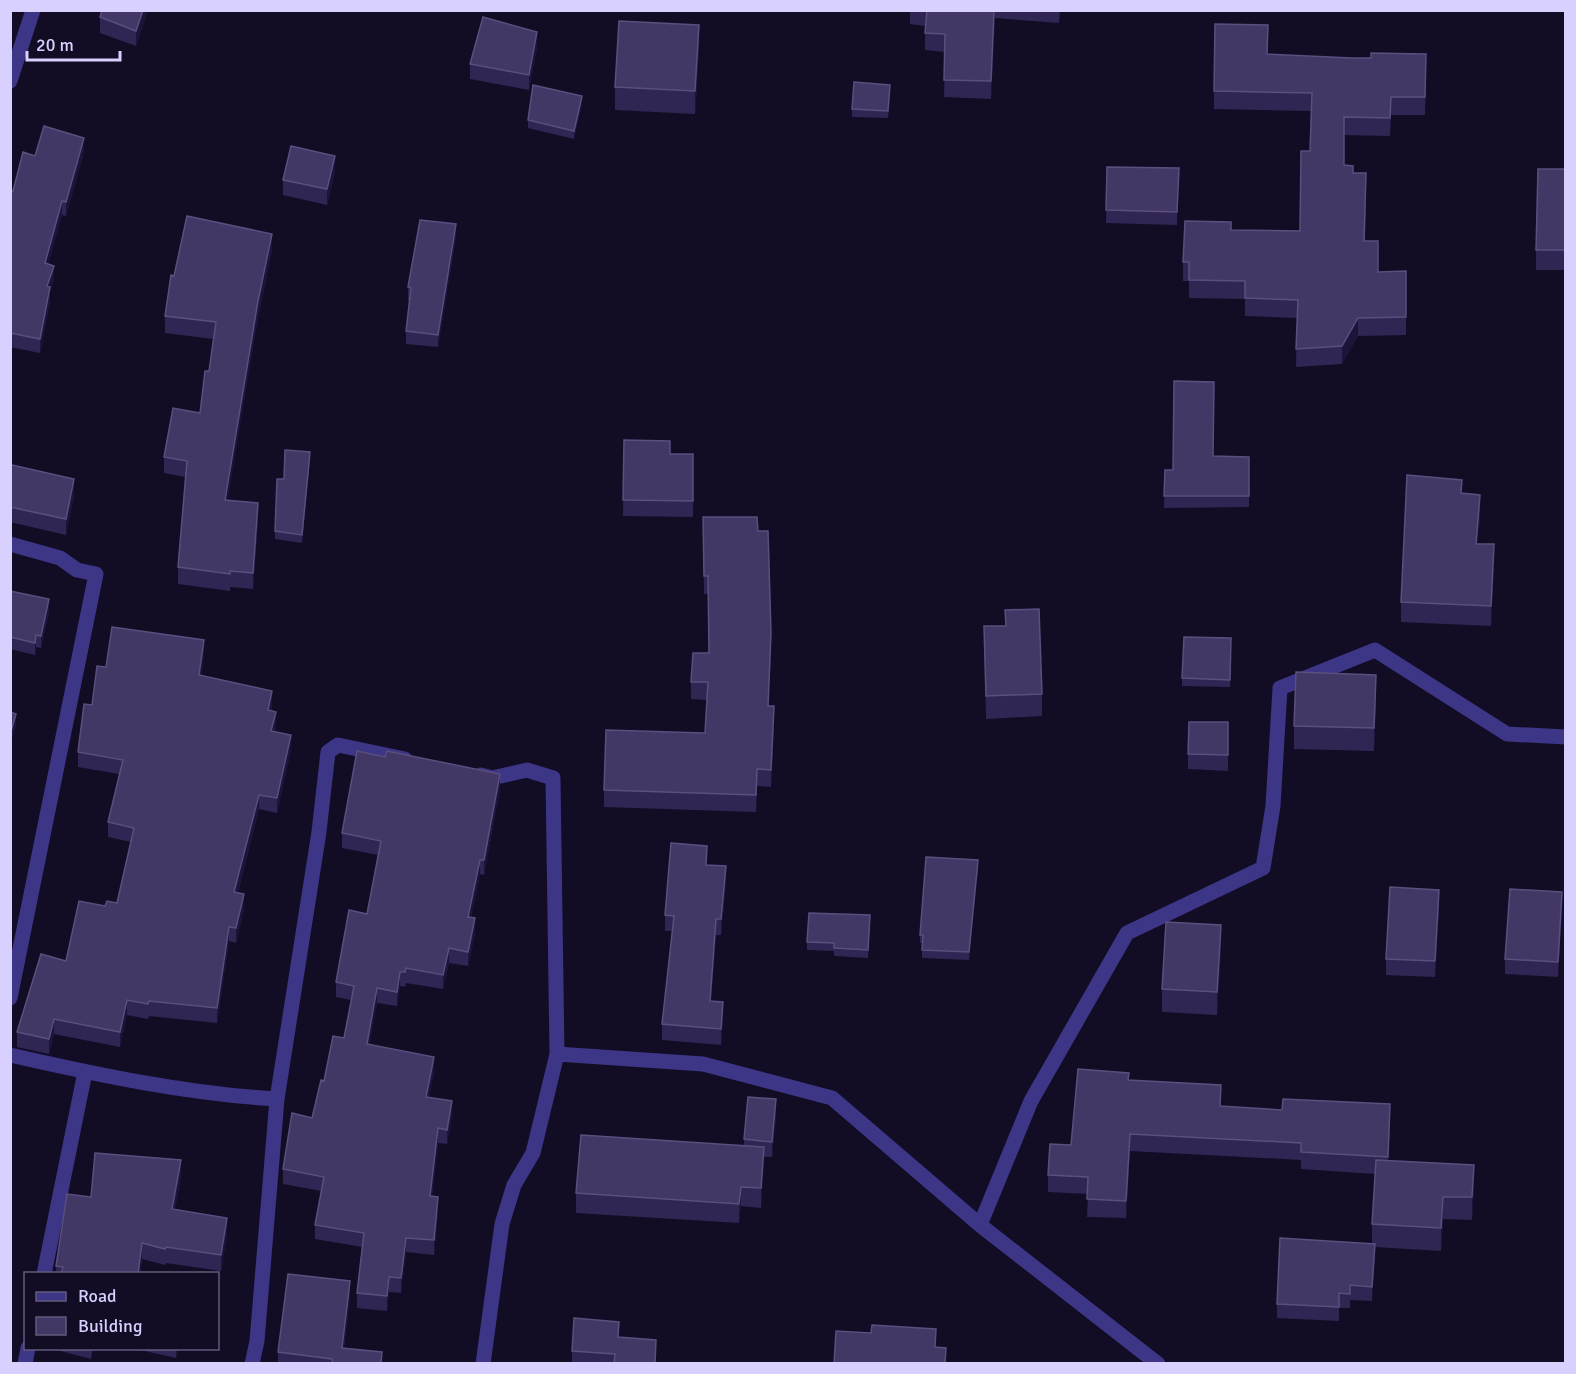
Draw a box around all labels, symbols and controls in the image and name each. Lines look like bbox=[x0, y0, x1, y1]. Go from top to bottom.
scale bar bbox=[27, 24, 120, 62]
text: 20 m bbox=[36, 34, 74, 56]
legend bbox=[24, 1272, 219, 1350]
text: Road bbox=[78, 1285, 117, 1307]
text: Building bbox=[78, 1315, 142, 1337]

